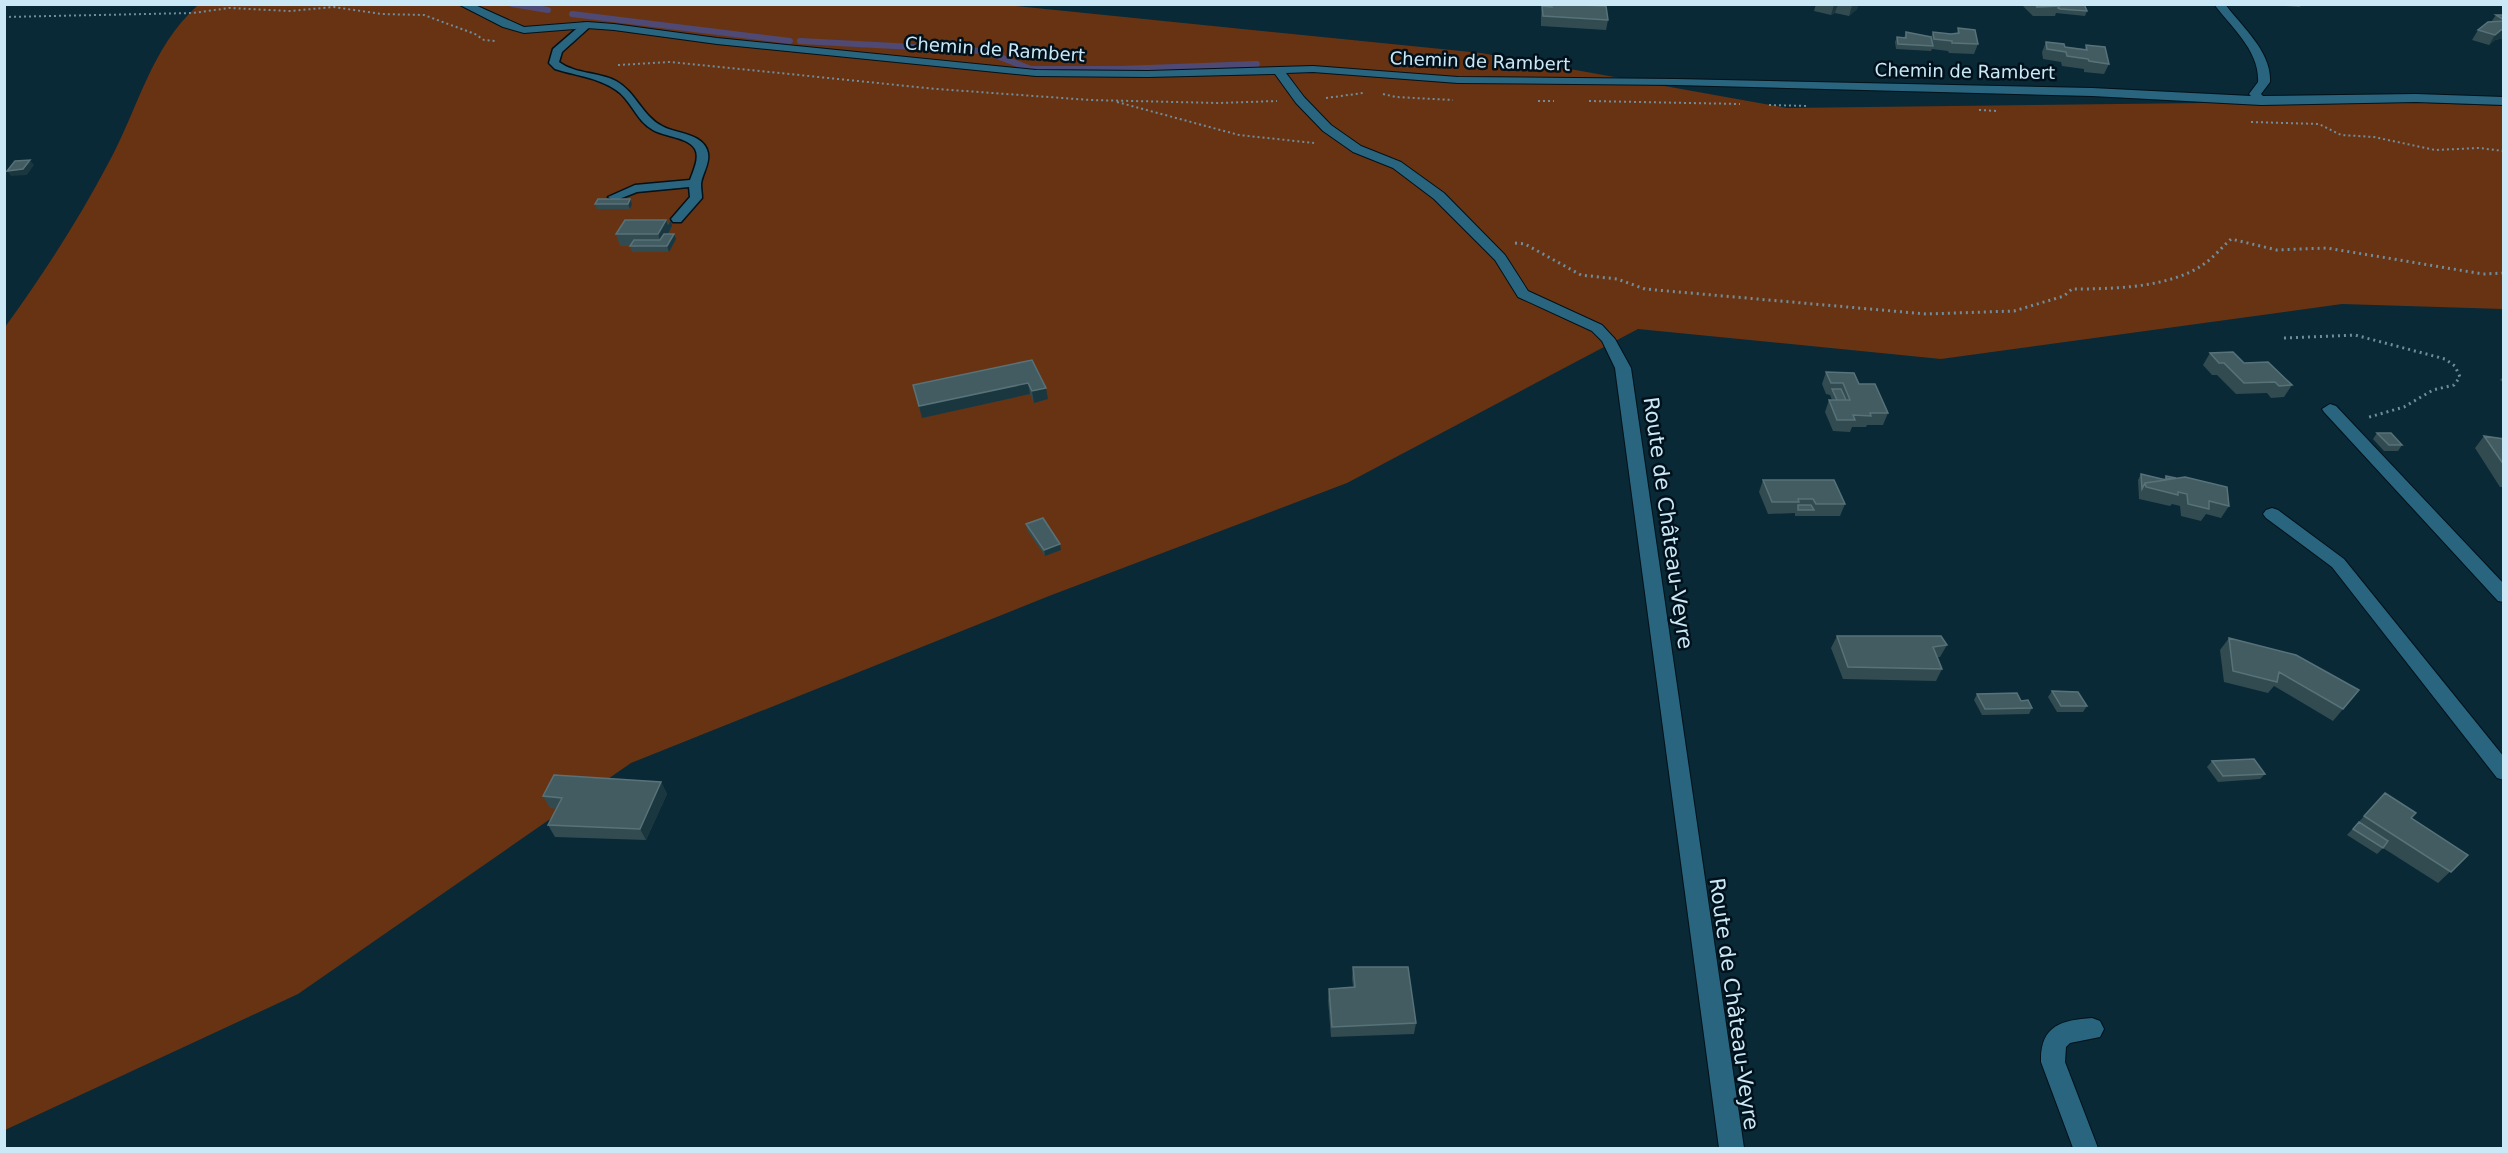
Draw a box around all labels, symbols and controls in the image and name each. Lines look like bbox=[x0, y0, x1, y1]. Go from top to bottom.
street label: Chemin de Rambert bbox=[904, 32, 1086, 66]
street label: Chemin de Rambert bbox=[1389, 47, 1571, 75]
street label: Chemin de Rambert bbox=[1875, 59, 2055, 83]
street label: Route de Château-Veyre bbox=[1638, 395, 1698, 651]
street label: Route de Château-Veyre bbox=[1704, 876, 1764, 1132]

